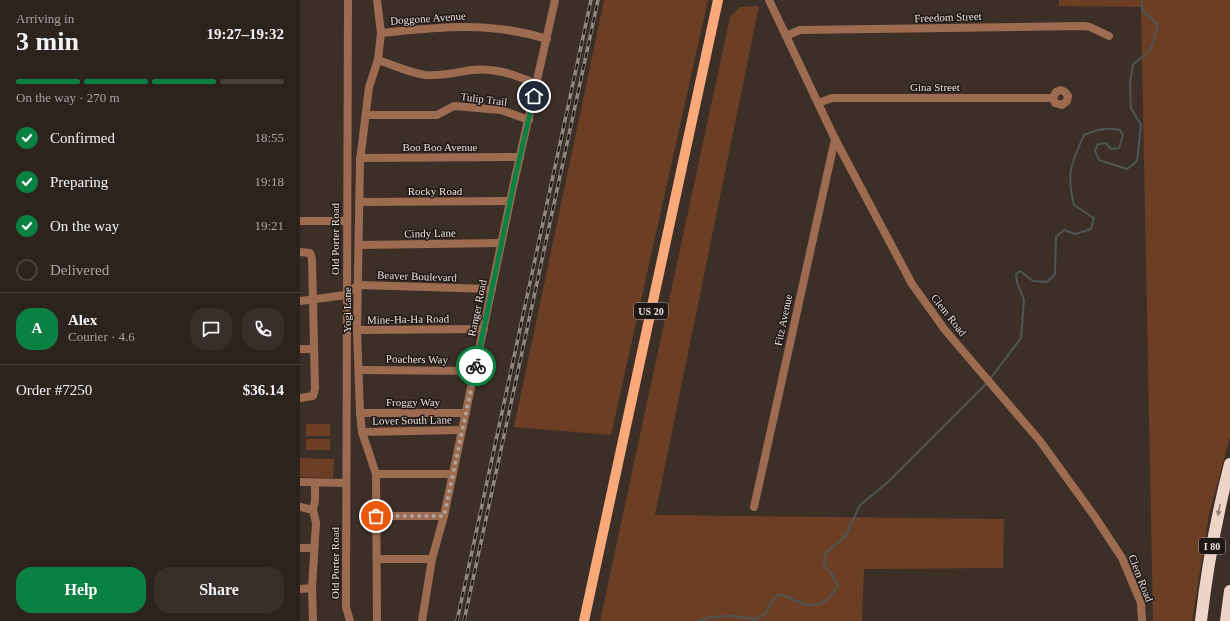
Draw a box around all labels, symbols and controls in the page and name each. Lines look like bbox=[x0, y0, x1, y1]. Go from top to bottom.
street label: Doggone Avenue bbox=[390, 9, 466, 27]
street label: Freedom Street bbox=[914, 10, 982, 24]
text: Arriving in bbox=[16, 11, 74, 26]
text: 19:27–19:32 bbox=[207, 26, 284, 42]
text: 3 min bbox=[16, 27, 79, 56]
pin bbox=[517, 79, 551, 113]
street label: Gina Street bbox=[910, 81, 960, 93]
icon: home bbox=[523, 85, 545, 107]
text: On the way · 270 m bbox=[16, 90, 120, 105]
street label: Tulip Trail bbox=[460, 90, 508, 108]
icon: check bbox=[16, 127, 38, 149]
text: Confirmed bbox=[50, 130, 115, 146]
text: 18:55 bbox=[254, 130, 284, 145]
street label: Boo Boo Avenue bbox=[403, 141, 478, 153]
icon: check bbox=[16, 171, 38, 193]
text: Preparing bbox=[50, 174, 108, 190]
text: 19:18 bbox=[254, 174, 284, 189]
street label: Rocky Road bbox=[408, 185, 463, 197]
street label: Old Porter Road bbox=[329, 202, 341, 275]
icon: check bbox=[16, 215, 38, 237]
text: On the way bbox=[50, 218, 119, 234]
text: 19:21 bbox=[254, 218, 284, 233]
street label: Cindy Lane bbox=[404, 227, 456, 239]
text: Delivered bbox=[50, 262, 109, 278]
street label: Beaver Boulevard bbox=[377, 269, 458, 283]
street label: Ranger Road bbox=[465, 278, 489, 337]
street label: Yogi Lane bbox=[341, 287, 353, 333]
street label: Clem Road bbox=[929, 292, 969, 339]
street label: Fitz Avenue bbox=[772, 293, 794, 347]
road number: US 20 bbox=[634, 303, 668, 319]
button: chat bbox=[190, 308, 232, 350]
button: phone bbox=[242, 308, 284, 350]
text: Alex bbox=[68, 312, 97, 328]
street label: Mine-Ha-Ha Road bbox=[367, 312, 450, 326]
text: A bbox=[32, 320, 42, 336]
text: Courier · 4.6 bbox=[68, 329, 135, 344]
courier bbox=[456, 346, 496, 386]
street label: Poachers Way bbox=[386, 352, 449, 366]
icon: bike bbox=[465, 355, 487, 377]
text: Order #7250 bbox=[16, 382, 92, 398]
text: $36.14 bbox=[243, 382, 284, 398]
street label: Froggy Way bbox=[386, 396, 441, 408]
street label: Lover South Lane bbox=[372, 413, 452, 427]
pin bbox=[359, 499, 393, 533]
one-way arrow bbox=[1215, 504, 1221, 516]
icon: bag bbox=[365, 505, 387, 527]
street label: Old Porter Road bbox=[329, 526, 341, 599]
road number: I 80 bbox=[1199, 538, 1225, 554]
street label: Clem Road bbox=[1126, 553, 1156, 604]
button: Help bbox=[16, 567, 146, 613]
button: Share bbox=[154, 567, 284, 613]

